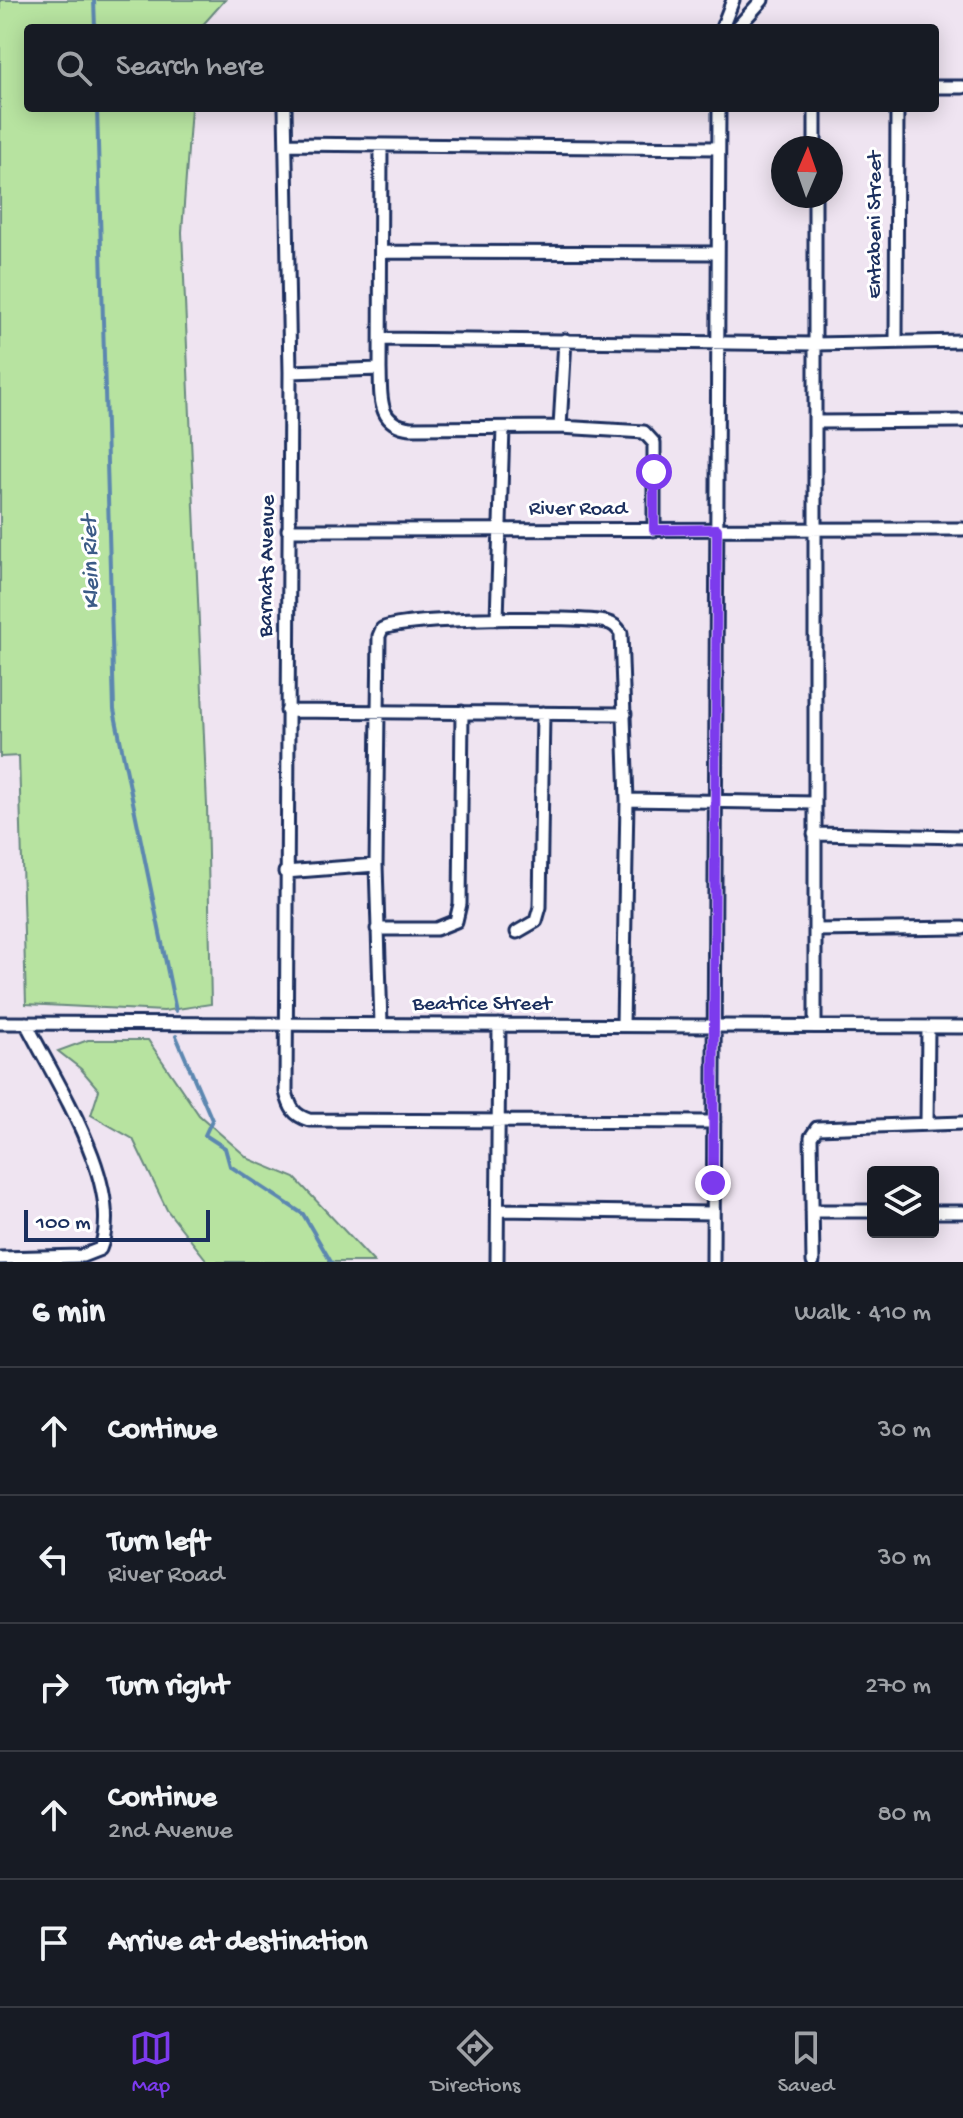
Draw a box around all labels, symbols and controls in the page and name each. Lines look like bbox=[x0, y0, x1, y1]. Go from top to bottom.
search box bbox=[24, 24, 939, 112]
icon: search bbox=[52, 46, 96, 90]
text: Search here bbox=[116, 51, 264, 86]
north arrow bbox=[771, 136, 843, 208]
street label: Entabeni Street bbox=[863, 149, 889, 299]
route start bbox=[636, 454, 672, 490]
street label: Barnats Avenue bbox=[254, 494, 282, 638]
street label: River Road bbox=[529, 497, 629, 523]
water label: Klein Riet bbox=[76, 512, 108, 610]
street label: Beatrice Street bbox=[411, 992, 554, 1018]
route end bbox=[695, 1165, 731, 1201]
map controls bbox=[867, 1166, 939, 1238]
button: layers bbox=[867, 1166, 939, 1238]
scale bar bbox=[24, 1206, 210, 1242]
text: 100 m bbox=[36, 1211, 91, 1237]
text: 6 min bbox=[32, 1294, 105, 1334]
text: Walk · 410 m bbox=[794, 1299, 931, 1330]
icon: ahead bbox=[32, 1409, 76, 1453]
text: Continue bbox=[108, 1414, 217, 1449]
text: 30 m bbox=[878, 1416, 931, 1447]
text: Turn left bbox=[108, 1526, 209, 1561]
icon: left bbox=[32, 1537, 76, 1581]
text: 30 m bbox=[878, 1544, 931, 1575]
text: River Road bbox=[108, 1561, 224, 1592]
icon: right bbox=[32, 1665, 76, 1709]
text: Turn right bbox=[108, 1670, 228, 1705]
text: 270 m bbox=[865, 1672, 931, 1703]
text: Continue bbox=[108, 1782, 217, 1817]
icon: ahead bbox=[32, 1793, 76, 1837]
text: 80 m bbox=[877, 1800, 931, 1831]
text: 2nd Avenue bbox=[108, 1817, 233, 1848]
icon: arrive bbox=[32, 1921, 76, 1965]
text: Arrive at destination bbox=[108, 1926, 368, 1961]
tab: Map bbox=[129, 2026, 173, 2100]
tab: Directions bbox=[431, 2026, 520, 2100]
tab: Saved bbox=[778, 2026, 834, 2100]

